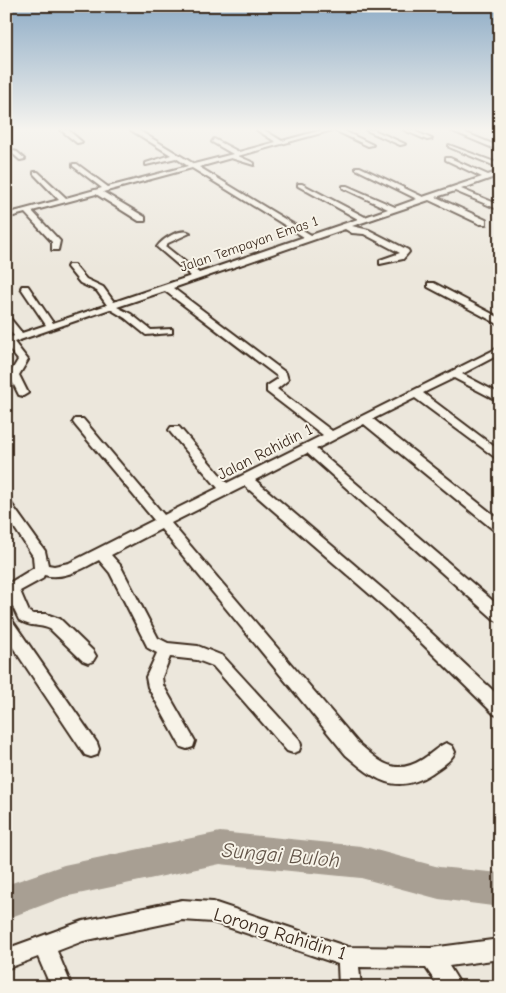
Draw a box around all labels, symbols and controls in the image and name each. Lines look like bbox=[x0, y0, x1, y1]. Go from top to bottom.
street label: Jalan Tempayan Emas 1 bbox=[178, 212, 320, 276]
street label: Jalan Rahidin 1 bbox=[215, 420, 315, 484]
water label: Sungai Buloh bbox=[221, 838, 341, 872]
street label: Lorong Rahidin 1 bbox=[211, 903, 349, 965]

